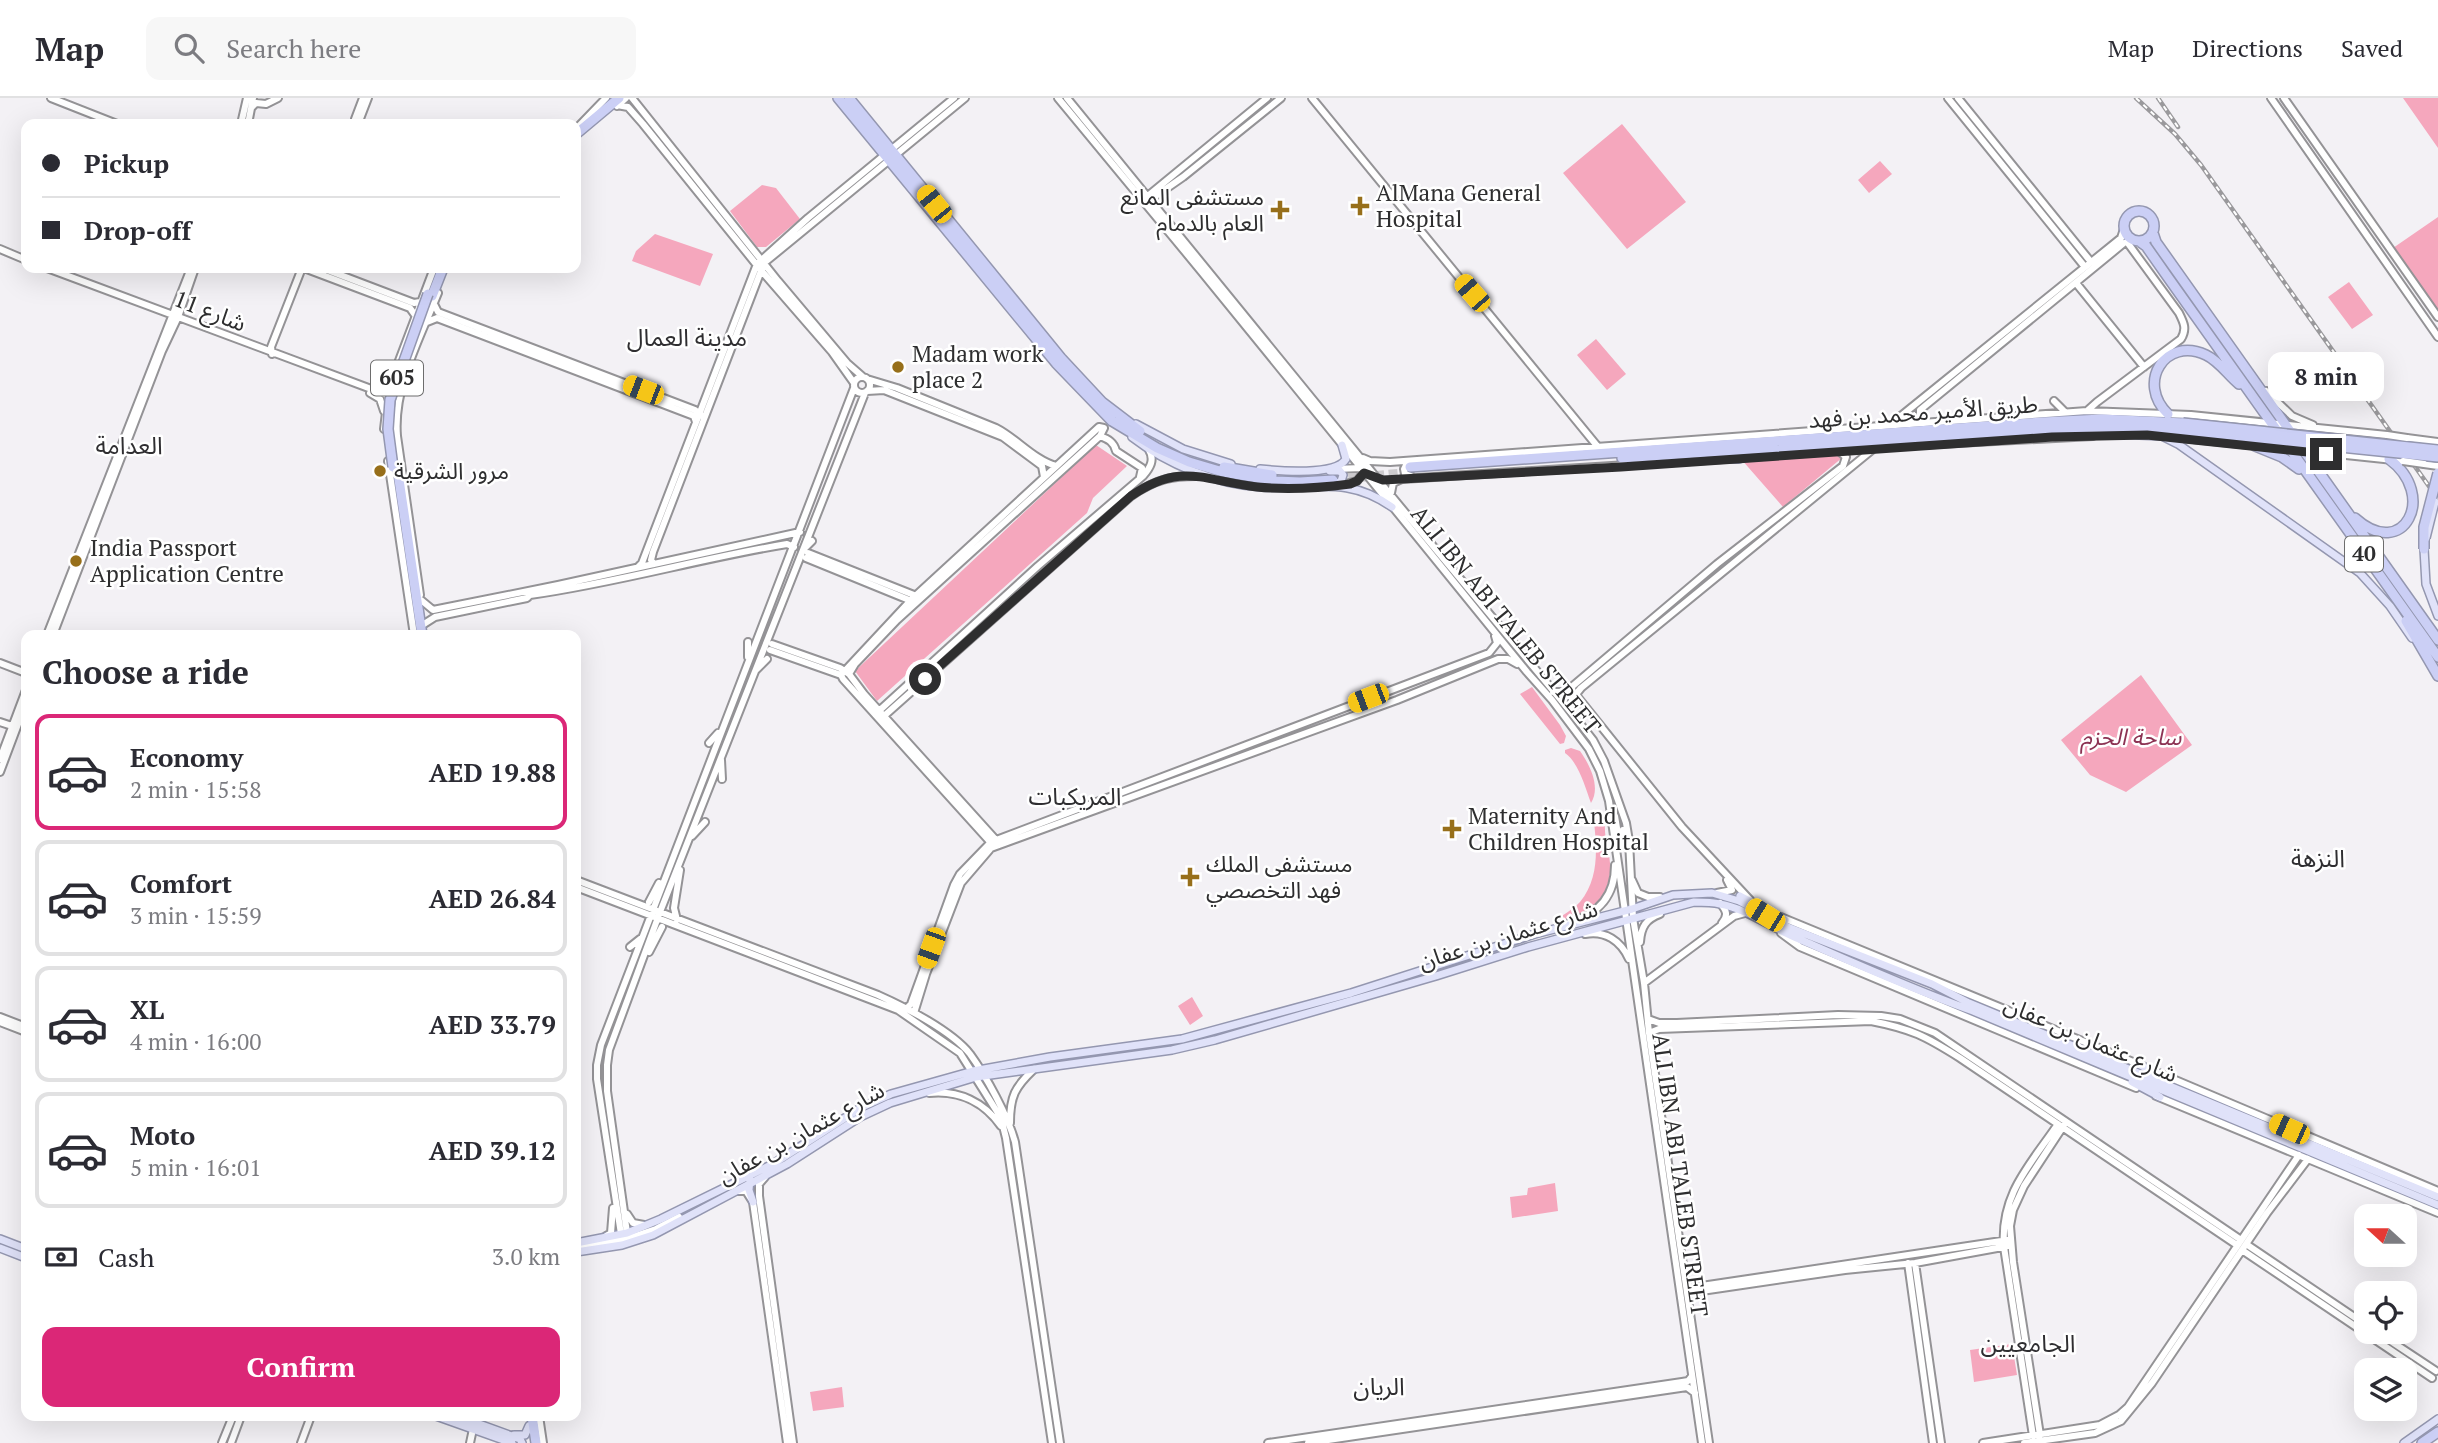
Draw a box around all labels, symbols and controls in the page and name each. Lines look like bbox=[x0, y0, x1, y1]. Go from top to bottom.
search box bbox=[146, 17, 636, 80]
text: Map bbox=[35, 27, 104, 70]
icon: search bbox=[170, 29, 208, 67]
text: Search here bbox=[226, 31, 361, 65]
text: Map bbox=[2108, 32, 2154, 64]
text: Directions bbox=[2192, 32, 2303, 64]
text: Saved bbox=[2341, 32, 2403, 64]
text: Pickup bbox=[84, 146, 169, 180]
place label: AlMana General Hospital bbox=[1376, 177, 1541, 234]
car bbox=[913, 181, 956, 227]
place label: مستشفى المانع العام بالدمام bbox=[1121, 181, 1264, 241]
marker: AlMana General Hospital bbox=[1350, 196, 1370, 216]
marker: مستشفى المانع العام بالدمام bbox=[1270, 200, 1290, 220]
text: Drop-off bbox=[84, 213, 191, 247]
car bbox=[1451, 270, 1494, 316]
street label: شارع 11 bbox=[169, 283, 251, 340]
district label: مدينة العمال bbox=[627, 321, 747, 353]
place label: Madam work place 2 bbox=[912, 338, 1043, 395]
callout: 8 min bbox=[2268, 352, 2384, 402]
marker: Madam work place 2 bbox=[890, 359, 906, 375]
road number: 605 bbox=[371, 360, 423, 396]
text: 8 min bbox=[2295, 361, 2357, 392]
car bbox=[620, 373, 667, 407]
street label: طريق الأمير محمد بن فهد bbox=[1807, 388, 2039, 435]
district label: العدامة bbox=[95, 429, 163, 461]
route end bbox=[2310, 438, 2342, 470]
place label: مرور الشرقية bbox=[394, 455, 509, 486]
marker: مرور الشرقية bbox=[372, 463, 388, 479]
street label: ALI IBN ABI TALEB STREET bbox=[1404, 499, 1608, 741]
place label: India Passport Application Centre bbox=[90, 532, 284, 589]
road number: 40 bbox=[2345, 536, 2383, 572]
marker: India Passport Application Centre bbox=[68, 553, 84, 569]
text: Choose a ride bbox=[42, 651, 249, 693]
route start bbox=[909, 663, 941, 695]
car bbox=[1345, 681, 1392, 715]
park label: ساحة الحزم bbox=[2080, 721, 2182, 755]
text: Economy bbox=[130, 740, 243, 774]
icon: car bbox=[46, 741, 109, 804]
text: AED 19.88 bbox=[429, 755, 556, 789]
text: 2 min · 15:58 bbox=[130, 774, 262, 805]
district label: المريكبات bbox=[1028, 780, 1122, 812]
place label: Maternity And Children Hospital bbox=[1468, 800, 1649, 857]
marker: Maternity And Children Hospital bbox=[1442, 819, 1462, 839]
district label: النزهة bbox=[2291, 842, 2345, 874]
place label: مستشفى الملك فهد التخصصي bbox=[1206, 848, 1353, 907]
text: Comfort bbox=[130, 866, 232, 900]
icon: car bbox=[46, 867, 109, 930]
marker: مستشفى الملك فهد التخصصي bbox=[1180, 867, 1200, 887]
text: AED 26.84 bbox=[429, 881, 556, 915]
street label: شارع عثمان بن عفان bbox=[1414, 893, 1602, 978]
car bbox=[1742, 895, 1789, 935]
text: 3 min · 15:59 bbox=[130, 900, 262, 931]
car bbox=[914, 925, 949, 971]
street label: شارع عثمان بن عفان bbox=[1999, 988, 2183, 1091]
text: XL bbox=[130, 992, 164, 1026]
icon: car bbox=[46, 993, 109, 1056]
text: AED 33.79 bbox=[429, 1007, 556, 1041]
text: 4 min · 16:00 bbox=[130, 1026, 262, 1057]
street label: ALI IBN ABI TALEB STREET bbox=[1645, 1031, 1716, 1319]
street label: شارع عثمان بن عفان bbox=[712, 1074, 891, 1193]
car bbox=[2266, 1111, 2313, 1147]
text: Moto bbox=[130, 1118, 195, 1152]
icon: car bbox=[46, 1119, 109, 1182]
text: AED 39.12 bbox=[429, 1133, 556, 1167]
text: 5 min · 16:01 bbox=[130, 1152, 262, 1183]
north arrow bbox=[2354, 1204, 2417, 1267]
map controls bbox=[2354, 1204, 2417, 1421]
icon: cash bbox=[42, 1238, 80, 1276]
text: Cash bbox=[98, 1240, 154, 1274]
text: 3.0 km bbox=[492, 1241, 560, 1272]
button: locate bbox=[2354, 1281, 2417, 1344]
button: Confirm bbox=[42, 1327, 560, 1407]
district label: الجامعيين bbox=[1981, 1327, 2075, 1359]
button: layers bbox=[2354, 1358, 2417, 1421]
district label: الريان bbox=[1353, 1370, 1405, 1402]

